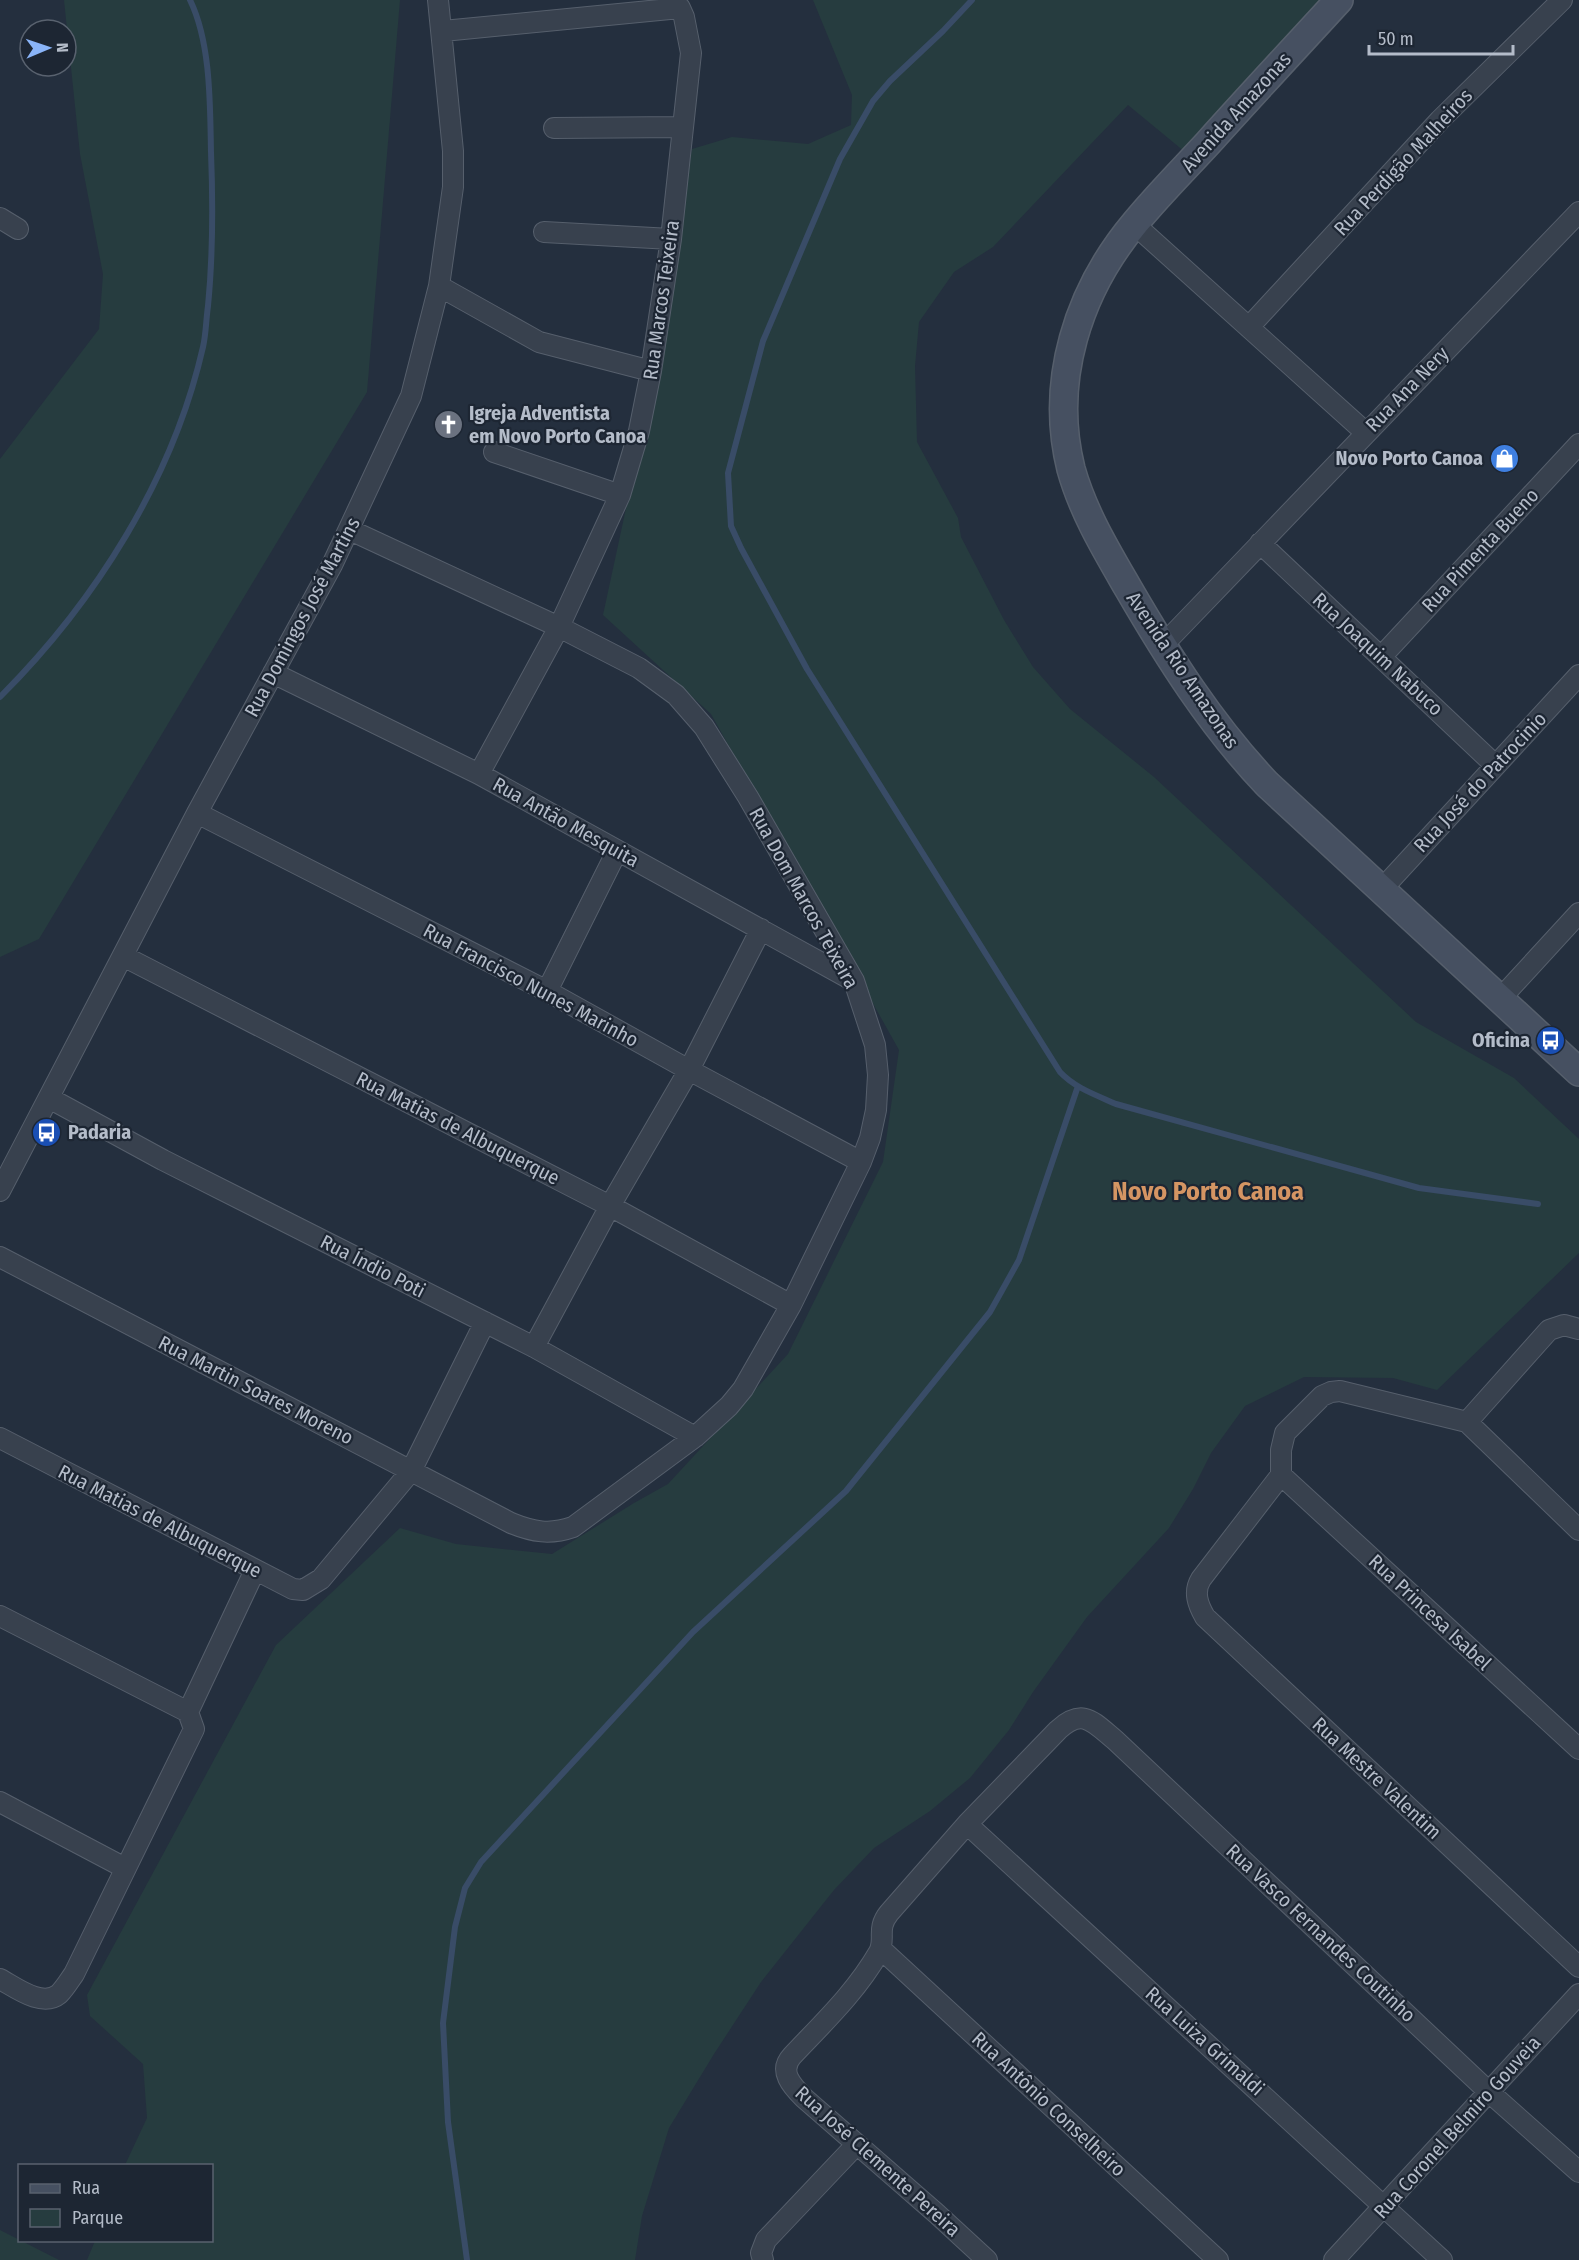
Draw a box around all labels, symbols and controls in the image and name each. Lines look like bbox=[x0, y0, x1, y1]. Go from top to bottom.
north arrow bbox=[18, 18, 78, 78]
scale bar bbox=[1369, 18, 1513, 56]
text: 50 m bbox=[1378, 28, 1414, 50]
text: N bbox=[53, 42, 72, 53]
street label: Avenida Amazonas bbox=[1176, 47, 1296, 177]
street label: Rua Perdigão Malheiros bbox=[1329, 84, 1477, 240]
street label: Rua Marcos Teixeira bbox=[638, 219, 684, 381]
street label: Rua Ana Nery bbox=[1360, 341, 1454, 437]
place label: Igreja Adventista em Novo Porto Canoa bbox=[469, 401, 646, 448]
church icon: Igreja Adventista em Novo Porto Canoa bbox=[432, 409, 464, 441]
shop icon: Novo Porto Canoa bbox=[1488, 442, 1520, 474]
place label: Novo Porto Canoa bbox=[1335, 446, 1483, 470]
street label: Rua Pimenta Bueno bbox=[1417, 483, 1543, 617]
street label: Rua Domingos José Martins bbox=[239, 513, 365, 721]
street label: Avenida Rio Amazonas bbox=[1122, 587, 1244, 753]
street label: Rua Joaquim Nabuco bbox=[1308, 587, 1448, 721]
street label: Rua José do Patrocinio bbox=[1409, 707, 1551, 857]
street label: Rua Antão Mesquita bbox=[489, 772, 643, 872]
street label: Rua Dom Marcos Teixeira bbox=[744, 803, 864, 993]
street label: Rua Francisco Nunes Marinho bbox=[419, 918, 643, 1052]
bus stop icon: Oficina bbox=[1535, 1024, 1567, 1056]
place label: Oficina bbox=[1472, 1028, 1530, 1052]
street label: Rua Matias de Albuquerque bbox=[352, 1066, 564, 1190]
bus stop icon: Padaria bbox=[31, 1116, 63, 1148]
place label: Padaria bbox=[68, 1120, 131, 1144]
district label: Novo Porto Canoa bbox=[1112, 1176, 1304, 1207]
street label: Rua Índio Poti bbox=[317, 1229, 429, 1303]
street label: Rua Martin Soares Moreno bbox=[155, 1330, 357, 1450]
street label: Rua Matias de Albuquerque bbox=[54, 1459, 266, 1583]
street label: Rua Princesa Isabel bbox=[1364, 1549, 1496, 1675]
street label: Rua Mestre Valentim bbox=[1308, 1712, 1446, 1844]
street label: Rua Vasco Fernandes Coutinho bbox=[1221, 1839, 1421, 2027]
street label: Rua Luiza Grimaldi bbox=[1141, 1981, 1269, 2101]
street label: Rua Antônio Conselheiro bbox=[967, 2027, 1131, 2181]
street label: Rua Coronel Belmiro Gouveia bbox=[1369, 2031, 1545, 2223]
street label: Rua José Clemente Pereira bbox=[791, 2081, 965, 2241]
legend bbox=[18, 2164, 213, 2242]
text: Rua bbox=[72, 2177, 100, 2199]
text: Parque bbox=[72, 2207, 123, 2229]

